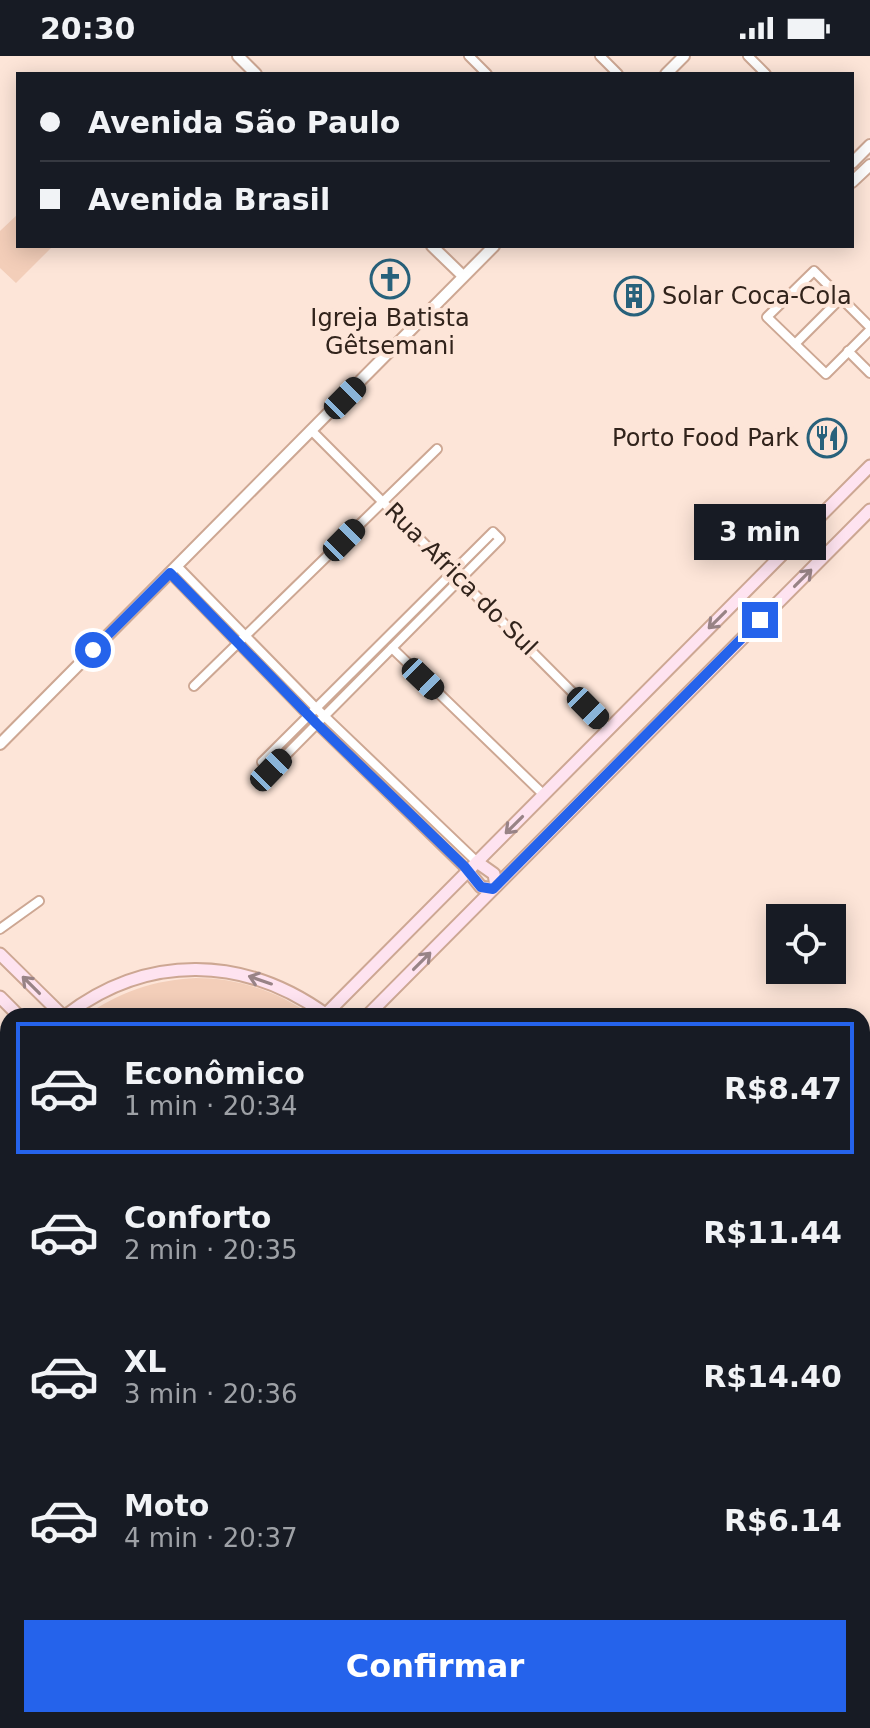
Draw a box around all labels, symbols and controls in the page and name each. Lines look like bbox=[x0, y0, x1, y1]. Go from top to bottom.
text: 20:30 bbox=[40, 11, 136, 46]
text: Avenida São Paulo bbox=[88, 105, 400, 140]
text: Avenida Brasil bbox=[88, 182, 330, 217]
church icon: Igreja Batista Gêtsemani bbox=[369, 258, 411, 300]
building icon: Solar Coca-Cola bbox=[613, 275, 655, 317]
place label: Solar Coca-Cola bbox=[662, 282, 852, 310]
place label: Igreja Batista Gêtsemani bbox=[310, 304, 470, 360]
car bbox=[320, 373, 370, 423]
restaurant icon: Porto Food Park bbox=[806, 417, 848, 459]
place label: Porto Food Park bbox=[612, 424, 799, 452]
street label: Rua Africa do Sul bbox=[379, 497, 543, 661]
callout: 3 min bbox=[694, 504, 826, 560]
car bbox=[319, 515, 369, 565]
text: 3 min bbox=[719, 517, 801, 547]
one-way arrow bbox=[793, 568, 813, 587]
route end bbox=[742, 602, 778, 638]
one-way arrow bbox=[707, 610, 727, 630]
route start bbox=[75, 632, 111, 668]
car bbox=[397, 654, 449, 704]
car bbox=[563, 683, 613, 733]
car bbox=[246, 744, 296, 796]
one-way arrow bbox=[505, 815, 524, 834]
map controls bbox=[766, 904, 846, 984]
button: locate bbox=[766, 904, 846, 984]
one-way arrow bbox=[412, 952, 431, 971]
one-way arrow bbox=[247, 971, 272, 986]
one-way arrow bbox=[22, 976, 41, 995]
icon: car bbox=[28, 1052, 100, 1124]
text: Econômico bbox=[124, 1056, 305, 1091]
text: R$8.47 bbox=[724, 1071, 842, 1106]
text: 1 min · 20:34 bbox=[124, 1091, 298, 1121]
icon: car bbox=[28, 1196, 100, 1268]
text: Conforto bbox=[124, 1200, 271, 1235]
text: R$11.44 bbox=[703, 1215, 842, 1250]
text: 2 min · 20:35 bbox=[124, 1235, 298, 1265]
icon: car bbox=[28, 1340, 100, 1412]
text: XL bbox=[124, 1344, 166, 1379]
text: R$14.40 bbox=[703, 1359, 842, 1394]
text: 3 min · 20:36 bbox=[124, 1379, 298, 1409]
icon: car bbox=[28, 1484, 100, 1556]
text: Moto bbox=[124, 1488, 209, 1523]
text: R$6.14 bbox=[724, 1503, 842, 1538]
text: 4 min · 20:37 bbox=[124, 1523, 298, 1553]
button: Confirmar bbox=[24, 1620, 846, 1712]

